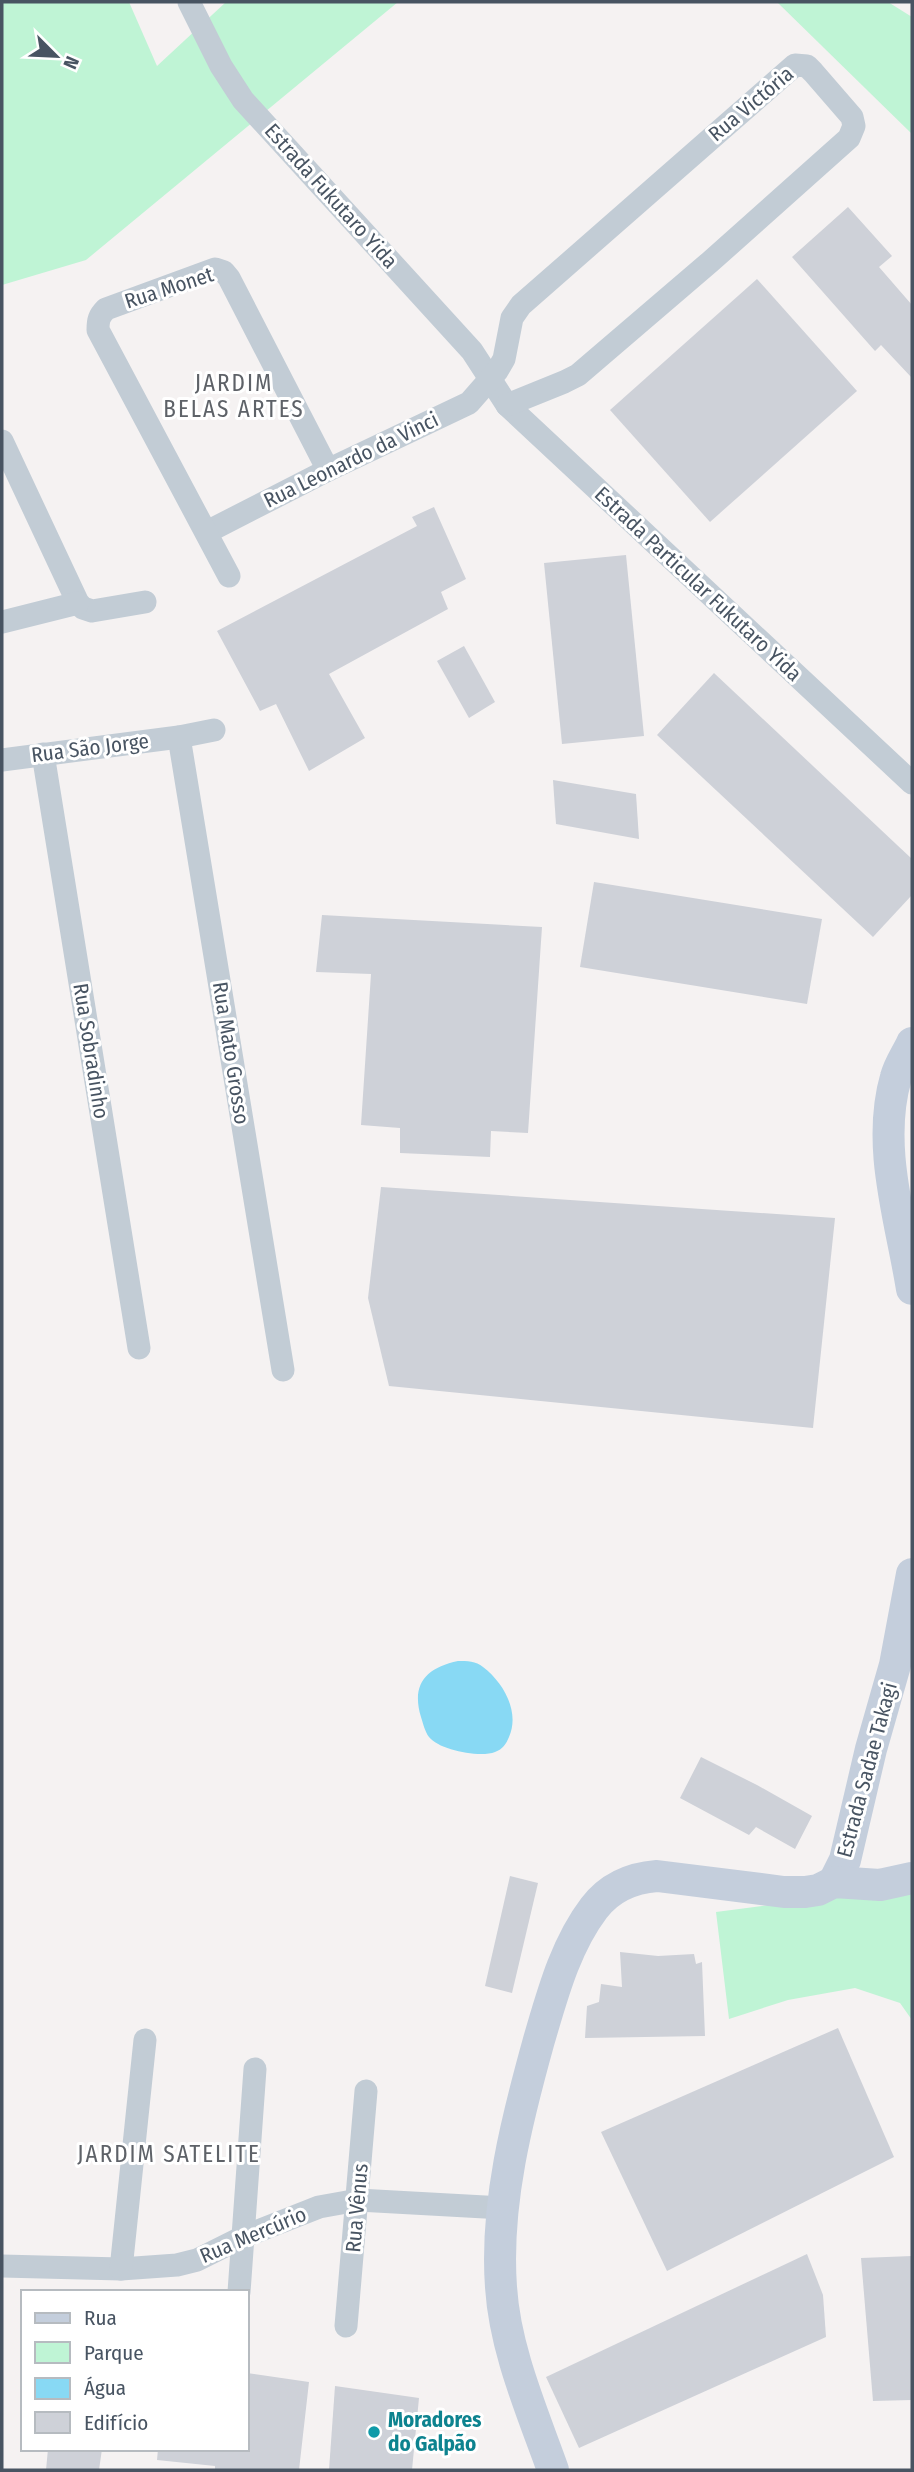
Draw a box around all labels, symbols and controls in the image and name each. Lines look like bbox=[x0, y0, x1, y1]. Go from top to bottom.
north arrow bbox=[21, 21, 91, 91]
text: N bbox=[58, 53, 84, 73]
street label: Rua Victória bbox=[703, 61, 799, 147]
street label: Estrada Fukutaro Yida bbox=[259, 118, 403, 274]
street label: Rua Monet bbox=[121, 261, 217, 315]
district label: JARDIM BELAS ARTES bbox=[163, 369, 305, 423]
street label: Rua Leonardo da Vinci bbox=[259, 406, 443, 514]
street label: Estrada Particular Fukutaro Yida bbox=[589, 481, 807, 687]
street label: Rua São Jorge bbox=[30, 728, 150, 768]
street label: Rua Mato Grosso bbox=[207, 980, 255, 1126]
street label: Rua Sobradinho bbox=[67, 981, 115, 1121]
street label: Estrada Sadae Takagi bbox=[831, 1680, 903, 1860]
district label: JARDIM SATELITE bbox=[77, 2140, 261, 2168]
street label: Rua Vênus bbox=[340, 2162, 374, 2254]
street label: Rua Mercúrio bbox=[196, 2201, 310, 2269]
legend bbox=[21, 2290, 248, 2451]
text: Rua bbox=[84, 2305, 117, 2331]
text: Parque bbox=[84, 2340, 144, 2366]
text: Água bbox=[84, 2375, 126, 2401]
place label: Moradores do Galpão bbox=[388, 2407, 481, 2457]
text: Edifício bbox=[84, 2410, 148, 2436]
marker: Moradores do Galpão bbox=[366, 2424, 382, 2440]

